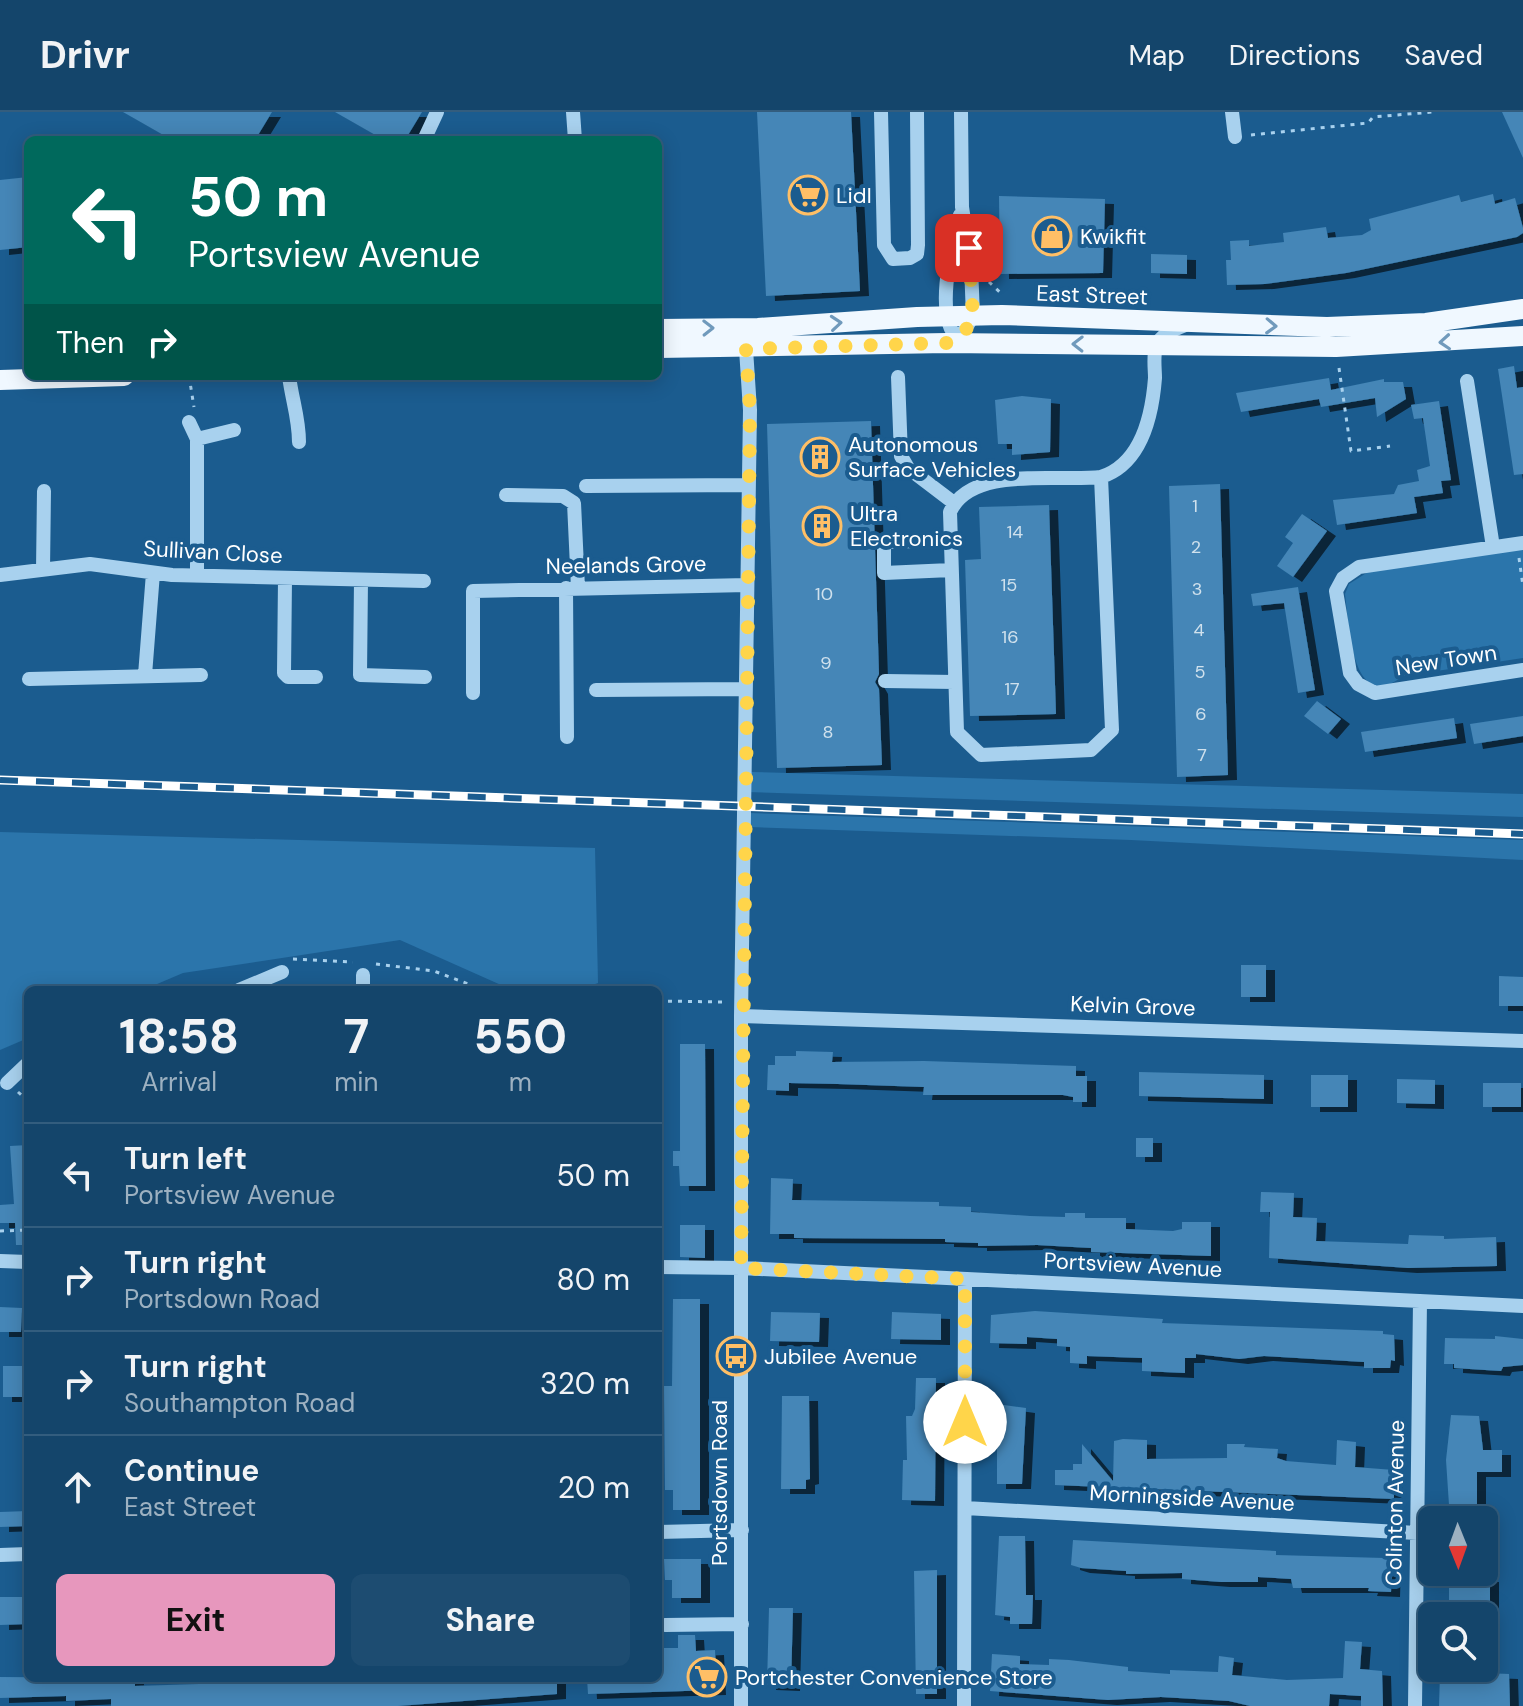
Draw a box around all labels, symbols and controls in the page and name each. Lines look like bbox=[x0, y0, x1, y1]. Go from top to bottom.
text: Drivr bbox=[40, 30, 130, 80]
text: Map bbox=[1128, 37, 1185, 74]
text: Directions bbox=[1229, 37, 1361, 74]
text: Saved bbox=[1405, 37, 1483, 74]
text: 50 m bbox=[188, 160, 328, 233]
icon: left bbox=[56, 168, 160, 272]
supermarket icon: Lidl bbox=[787, 174, 829, 216]
place label: Lidl bbox=[836, 181, 872, 210]
pin bbox=[935, 214, 1003, 282]
shop icon: Kwikfit bbox=[1031, 215, 1073, 257]
place label: Kwikfit bbox=[1080, 222, 1146, 251]
icon: arrive bbox=[947, 226, 991, 270]
text: Portsview Avenue bbox=[188, 231, 480, 278]
street label: East Street bbox=[1036, 279, 1148, 311]
one-way arrow bbox=[830, 315, 843, 332]
one-way arrow bbox=[1265, 317, 1278, 334]
one-way arrow bbox=[702, 319, 715, 337]
icon: right bbox=[140, 320, 184, 364]
text: Then bbox=[56, 323, 124, 362]
one-way arrow bbox=[1438, 333, 1451, 350]
one-way arrow bbox=[1071, 335, 1084, 353]
place label: Autonomous Surface Vehicles bbox=[848, 430, 1016, 484]
building icon: Autonomous Surface Vehicles bbox=[799, 436, 841, 478]
house number: 1 bbox=[1192, 494, 1198, 518]
place label: Ultra Electronics bbox=[850, 499, 963, 553]
building icon: Ultra Electronics bbox=[801, 505, 843, 547]
house number: 14 bbox=[1007, 520, 1023, 544]
street label: Sullivan Close bbox=[143, 534, 283, 570]
house number: 2 bbox=[1191, 535, 1201, 559]
street label: Neelands Grove bbox=[545, 549, 707, 581]
house number: 15 bbox=[1001, 573, 1017, 597]
house number: 3 bbox=[1192, 577, 1202, 601]
house number: 10 bbox=[815, 582, 833, 606]
house number: 4 bbox=[1194, 618, 1205, 642]
house number: 16 bbox=[1002, 625, 1018, 649]
street label: New Town bbox=[1393, 638, 1499, 682]
house number: 9 bbox=[820, 651, 832, 675]
house number: 5 bbox=[1195, 660, 1205, 684]
house number: 17 bbox=[1004, 677, 1020, 701]
house number: 6 bbox=[1195, 702, 1207, 726]
house number: 8 bbox=[823, 720, 833, 744]
house number: 7 bbox=[1197, 743, 1207, 767]
street label: Kelvin Grove bbox=[1070, 989, 1196, 1023]
text: 18:58 bbox=[119, 1005, 239, 1068]
text: 7 bbox=[343, 1005, 369, 1068]
text: 550 bbox=[474, 1005, 567, 1068]
text: Arrival bbox=[141, 1065, 217, 1099]
text: min bbox=[334, 1065, 379, 1099]
text: m bbox=[509, 1065, 532, 1099]
text: Turn left bbox=[124, 1139, 247, 1178]
icon: left bbox=[56, 1153, 100, 1197]
text: 50 m bbox=[556, 1156, 630, 1195]
text: Portsview Avenue bbox=[124, 1178, 335, 1212]
text: Turn right bbox=[124, 1243, 267, 1282]
street label: Portsview Avenue bbox=[1043, 1246, 1223, 1284]
icon: right bbox=[56, 1257, 100, 1301]
text: 80 m bbox=[557, 1260, 630, 1299]
text: Portsdown Road bbox=[124, 1282, 320, 1316]
bus stop icon: Jubilee Avenue bbox=[715, 1335, 757, 1377]
place label: Jubilee Avenue bbox=[764, 1342, 917, 1371]
text: Turn right bbox=[124, 1347, 267, 1386]
icon: right bbox=[56, 1361, 100, 1405]
text: 320 m bbox=[540, 1364, 630, 1403]
position arrow bbox=[923, 1380, 1007, 1464]
text: Southampton Road bbox=[124, 1386, 355, 1420]
street label: Portsdown Road bbox=[705, 1400, 734, 1566]
street label: Colinton Avenue bbox=[1379, 1420, 1411, 1586]
text: Continue bbox=[124, 1451, 259, 1490]
icon: ahead bbox=[56, 1465, 100, 1509]
text: 20 m bbox=[558, 1468, 630, 1507]
street label: Morningside Avenue bbox=[1089, 1478, 1295, 1518]
text: East Street bbox=[124, 1490, 256, 1524]
north arrow bbox=[1418, 1506, 1498, 1586]
map controls bbox=[1418, 1506, 1498, 1682]
button: Exit bbox=[56, 1574, 335, 1666]
button: Share bbox=[351, 1574, 630, 1666]
button: search bbox=[1418, 1602, 1498, 1682]
supermarket icon: Portchester Convenience Store bbox=[686, 1656, 728, 1698]
place label: Portchester Convenience Store bbox=[735, 1663, 1053, 1692]

